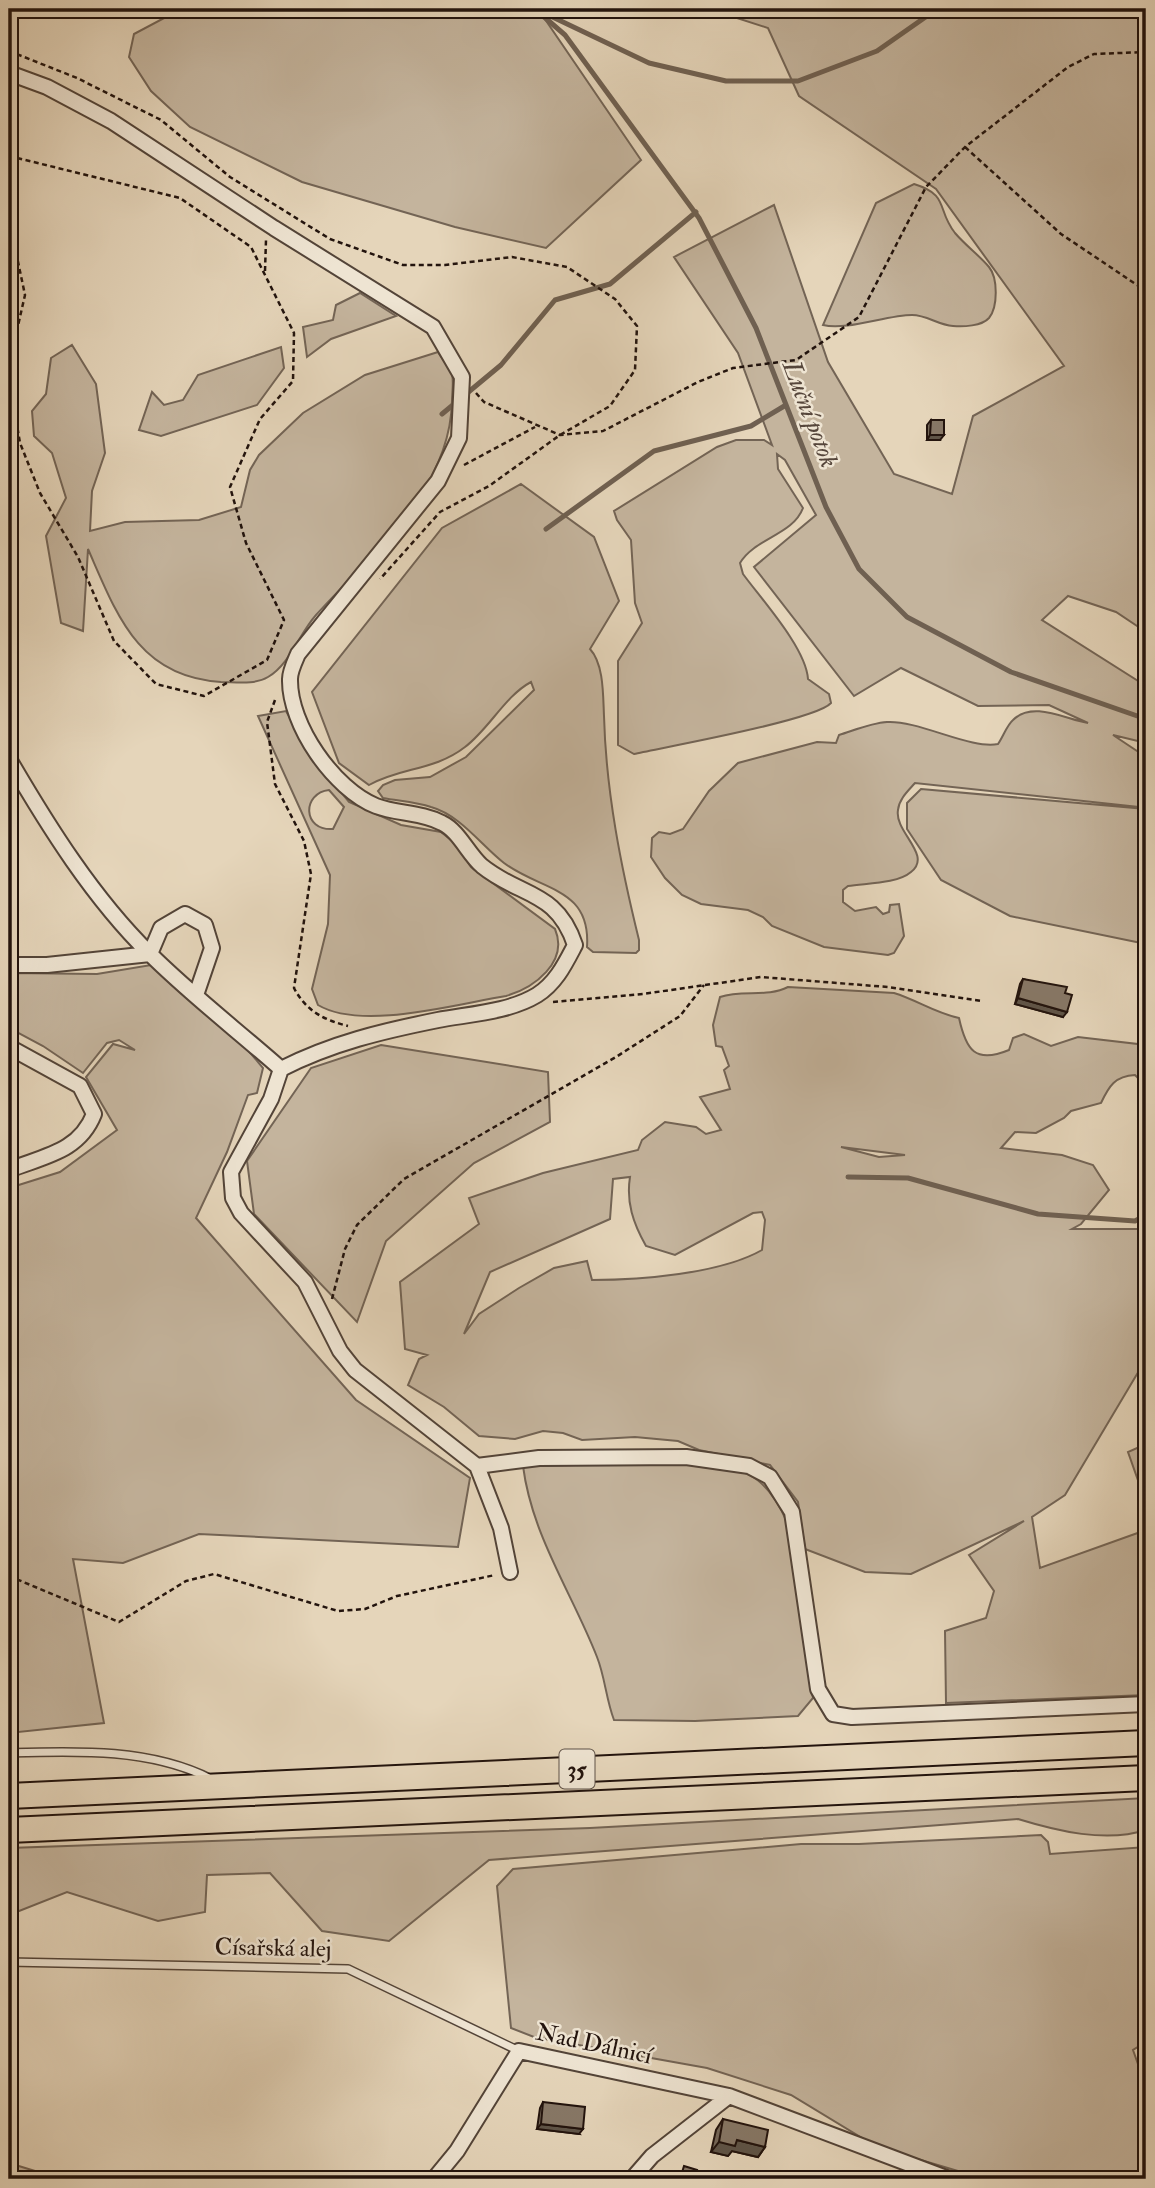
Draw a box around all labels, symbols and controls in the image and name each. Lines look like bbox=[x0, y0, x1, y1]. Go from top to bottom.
water label: Luční potok bbox=[775, 355, 845, 472]
road number: 35 bbox=[560, 1750, 594, 1788]
street label: Císařská alej bbox=[214, 1931, 332, 1965]
street label: Nad Dálnicí bbox=[533, 2017, 656, 2072]

